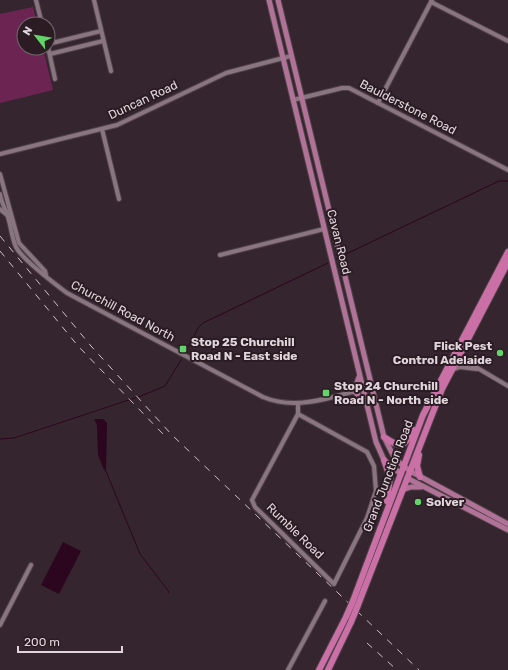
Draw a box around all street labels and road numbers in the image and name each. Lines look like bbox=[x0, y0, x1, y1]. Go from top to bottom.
street label: Baulderstone Road bbox=[357, 77, 459, 137]
street label: Duncan Road bbox=[106, 78, 180, 122]
street label: Cavan Road bbox=[324, 208, 354, 276]
street label: Churchill Road North bbox=[69, 278, 177, 344]
street label: Grand Junction Road bbox=[360, 418, 416, 534]
street label: Rumble Road bbox=[264, 500, 326, 562]

